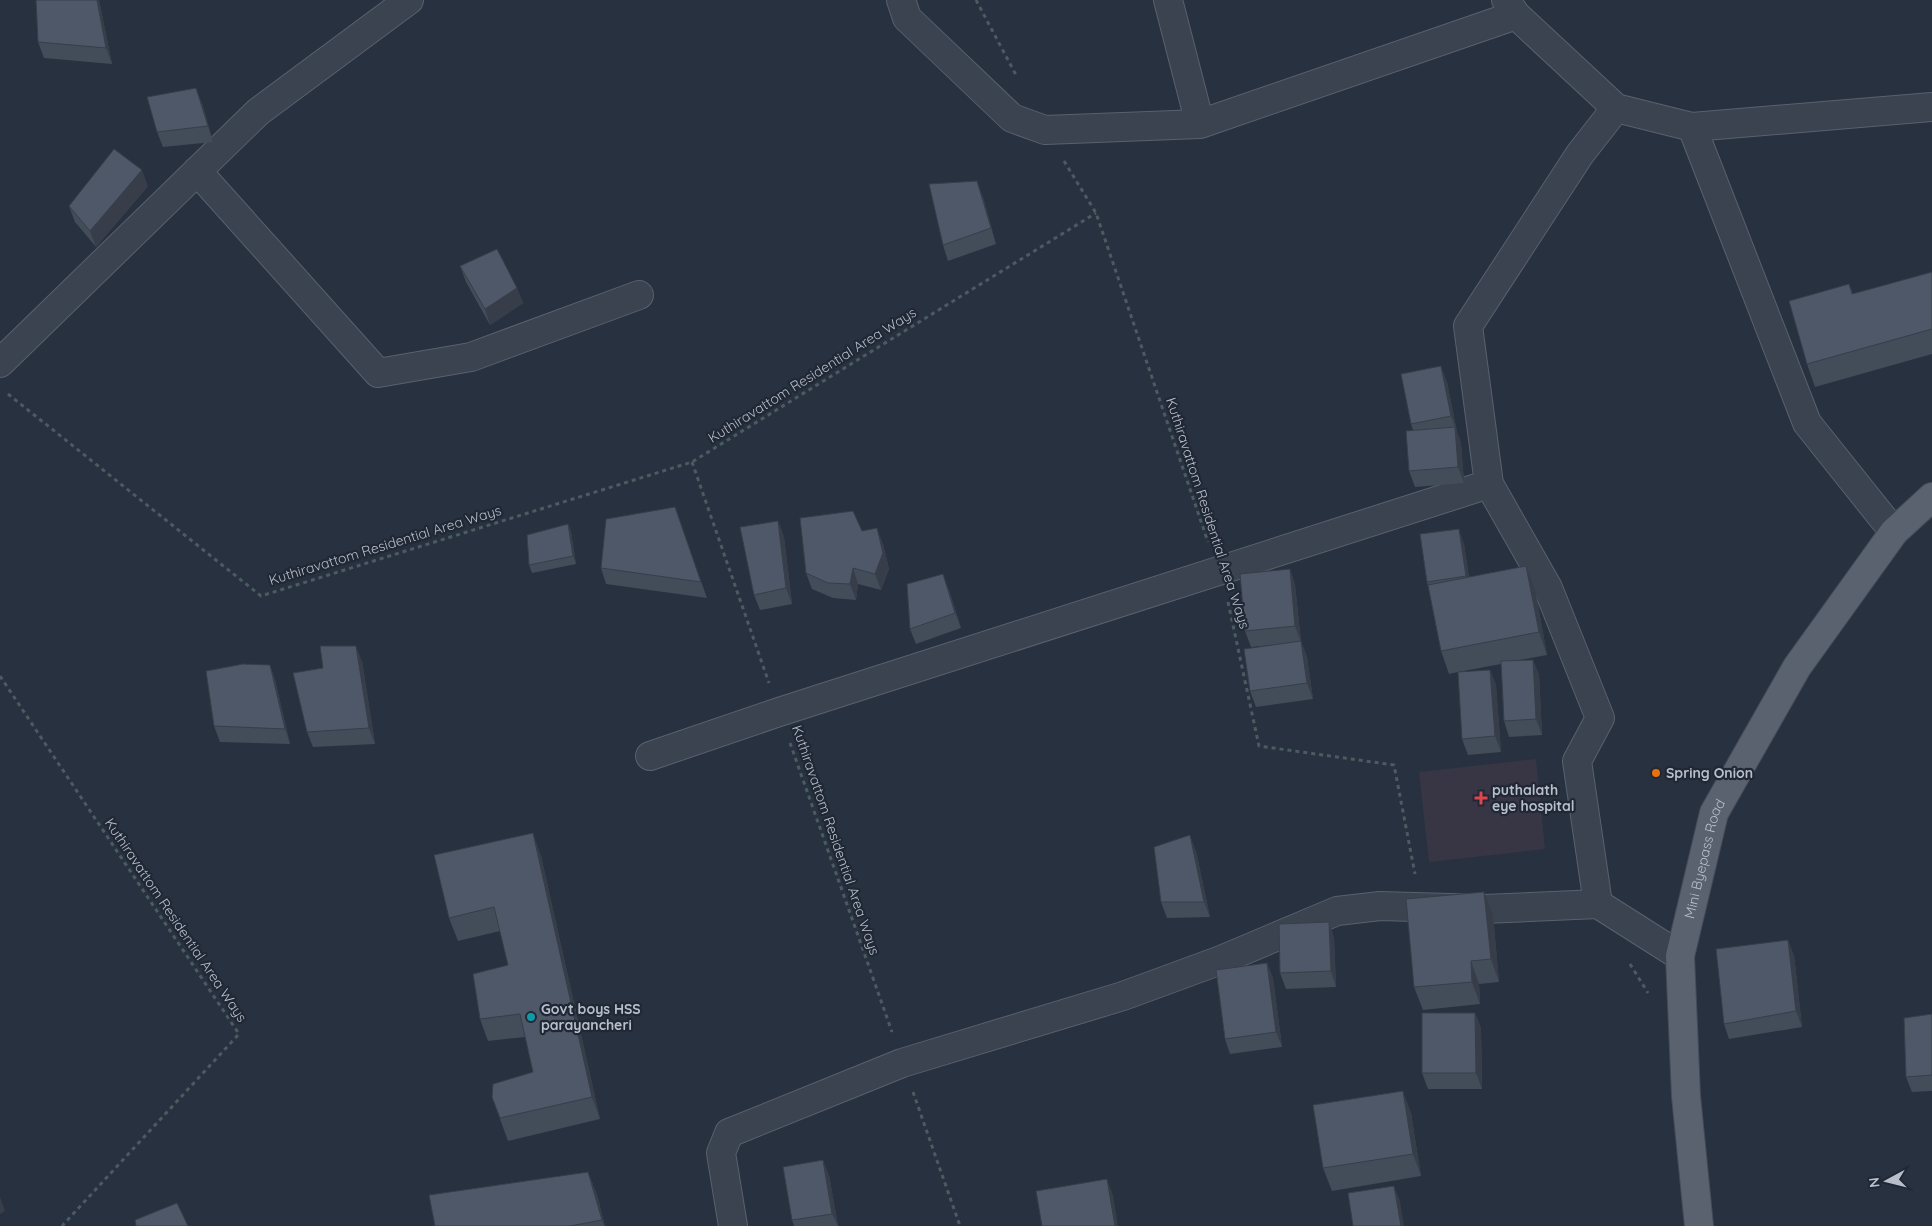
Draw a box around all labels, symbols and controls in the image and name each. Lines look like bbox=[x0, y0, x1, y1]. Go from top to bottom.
street label: Kuthiravattom Residential Area Ways bbox=[705, 303, 919, 447]
street label: Kuthiravattom Residential Area Ways bbox=[1162, 395, 1254, 631]
street label: Kuthiravattom Residential Area Ways bbox=[267, 501, 503, 589]
street label: Kuthiravattom Residential Area Ways bbox=[788, 723, 884, 957]
place label: Spring Onion bbox=[1666, 764, 1753, 782]
marker: Spring Onion bbox=[1650, 767, 1662, 779]
place label: puthalath eye hospital bbox=[1492, 781, 1575, 815]
marker: puthalath eye hospital bbox=[1474, 791, 1488, 805]
street label: Mini Byepass Road bbox=[1680, 796, 1729, 920]
street label: Kuthiravattom Residential Area Ways bbox=[101, 815, 251, 1025]
place label: Govt boys HSS parayancheri bbox=[541, 1000, 641, 1034]
marker: Govt boys HSS parayancheri bbox=[525, 1011, 537, 1023]
north arrow bbox=[1862, 1156, 1912, 1206]
text: N bbox=[1865, 1176, 1884, 1189]

